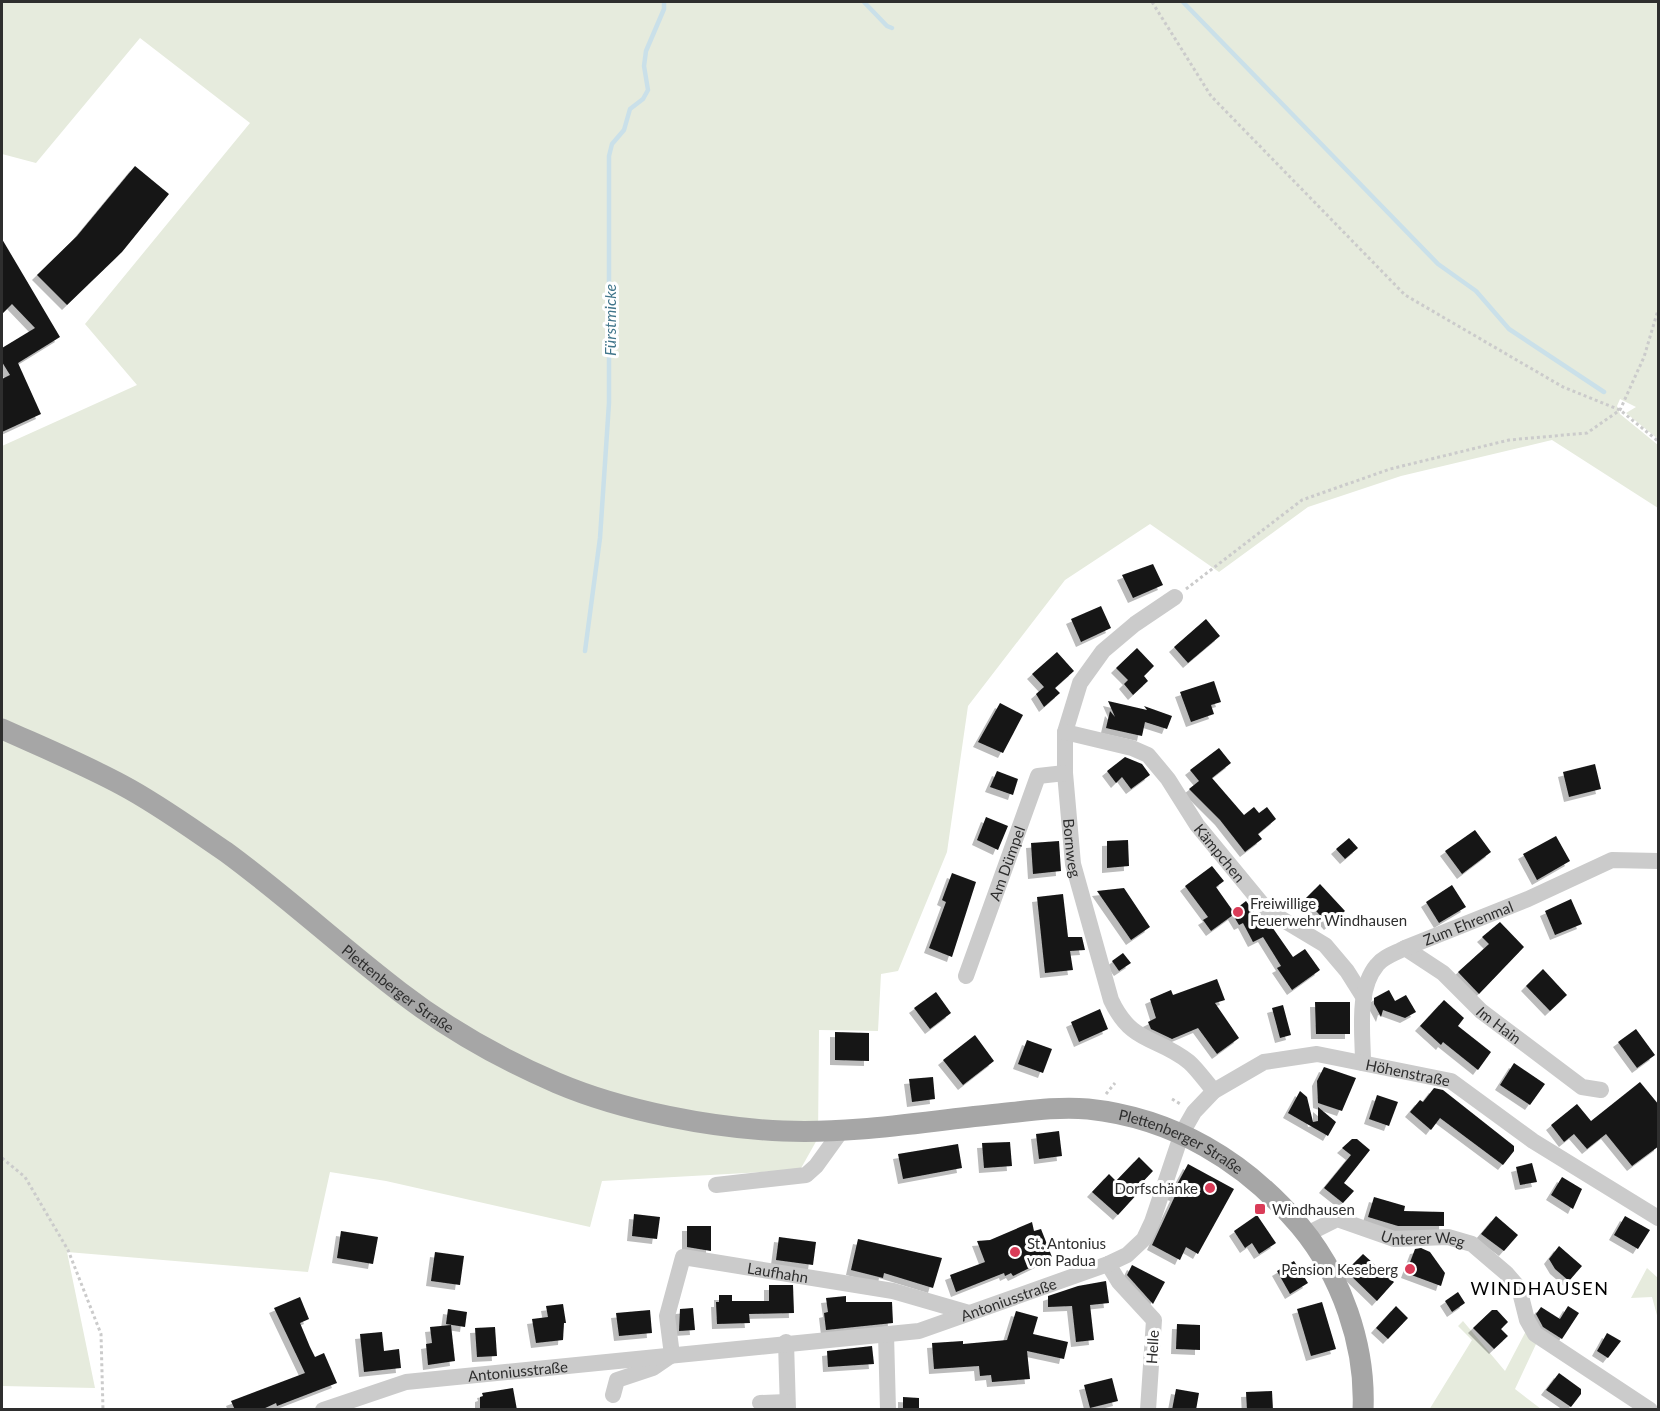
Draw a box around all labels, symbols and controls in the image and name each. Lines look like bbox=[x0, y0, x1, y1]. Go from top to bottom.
water label: Fürstmicke bbox=[600, 284, 619, 356]
street label: Bornweg bbox=[1060, 818, 1085, 880]
street label: Kämpchen bbox=[1191, 820, 1249, 886]
street label: Am Dümpel bbox=[985, 823, 1028, 903]
place label: Freiwillige Feuerwehr Windhausen bbox=[1250, 894, 1407, 929]
street label: Zum Ehrenmal bbox=[1421, 897, 1516, 949]
marker: Freiwillige Feuerwehr Windhausen bbox=[1231, 905, 1245, 919]
street label: Plettenberger Straße bbox=[338, 940, 458, 1036]
street label: Im Hain bbox=[1473, 1003, 1525, 1047]
street label: Höhenstraße bbox=[1364, 1055, 1452, 1090]
street label: Plettenberger Straße bbox=[1117, 1105, 1247, 1177]
place label: Dorfschänke bbox=[1115, 1179, 1198, 1197]
marker: Dorfschänke bbox=[1203, 1181, 1217, 1195]
place label: Windhausen bbox=[1272, 1200, 1355, 1218]
marker: Windhausen bbox=[1253, 1202, 1267, 1216]
street label: Unterer Weg bbox=[1379, 1226, 1467, 1251]
place label: St. Antonius von Padua bbox=[1027, 1234, 1106, 1269]
marker: St. Antonius von Padua bbox=[1008, 1245, 1022, 1259]
street label: Laufhahn bbox=[746, 1259, 810, 1286]
place label: Pension Keseberg bbox=[1281, 1260, 1398, 1278]
marker: Pension Keseberg bbox=[1403, 1262, 1417, 1276]
street label: Antoniusstraße bbox=[958, 1274, 1059, 1325]
district label: WINDHAUSEN bbox=[1471, 1277, 1609, 1299]
street label: Helle bbox=[1142, 1329, 1162, 1365]
street label: Antoniusstraße bbox=[467, 1357, 569, 1385]

